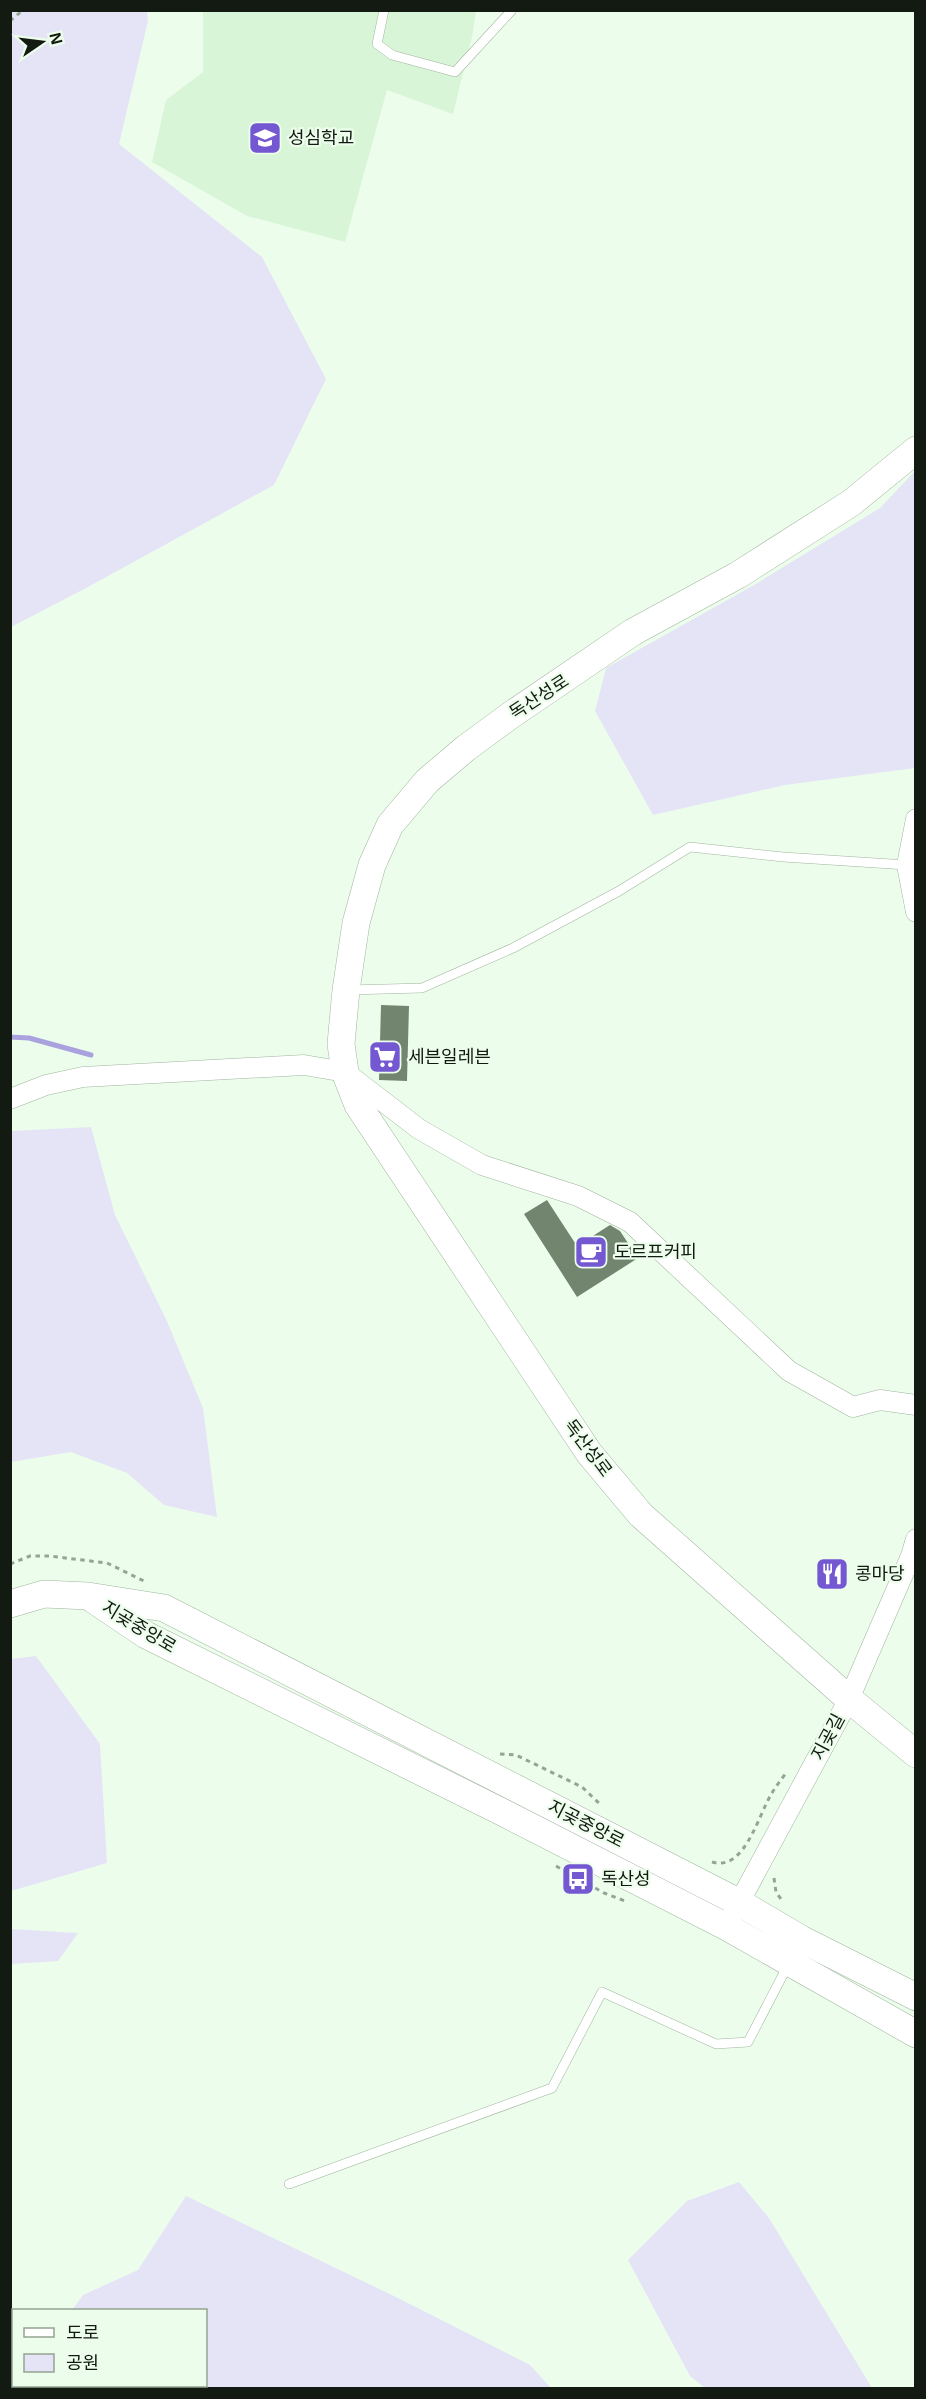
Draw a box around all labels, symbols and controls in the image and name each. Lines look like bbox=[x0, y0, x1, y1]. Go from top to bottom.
north arrow bbox=[12, 12, 72, 72]
text: N bbox=[46, 31, 66, 46]
school or university icon: 성심학교 bbox=[247, 120, 283, 156]
place label: 성심학교 bbox=[288, 128, 354, 148]
street label: 독산성로 bbox=[506, 671, 572, 723]
supermarket icon: 세븐일레븐 bbox=[367, 1039, 403, 1075]
place label: 세븐일레븐 bbox=[408, 1047, 491, 1067]
cafe icon: 도르프커피 bbox=[573, 1234, 609, 1270]
place label: 도르프커피 bbox=[614, 1242, 697, 1262]
street label: 독산성로 bbox=[560, 1416, 616, 1480]
restaurant icon: 콩마당 bbox=[814, 1556, 850, 1592]
place label: 콩마당 bbox=[855, 1564, 905, 1584]
street label: 지곶중앙로 bbox=[98, 1597, 180, 1657]
street label: 지곶길 bbox=[808, 1710, 848, 1764]
street label: 지곶중앙로 bbox=[545, 1796, 627, 1852]
bus stop icon: 독산성 bbox=[560, 1861, 596, 1897]
place label: 독산성 bbox=[601, 1869, 651, 1889]
legend bbox=[12, 2309, 207, 2387]
text: 도로 bbox=[66, 2323, 99, 2343]
text: 공원 bbox=[66, 2353, 99, 2373]

